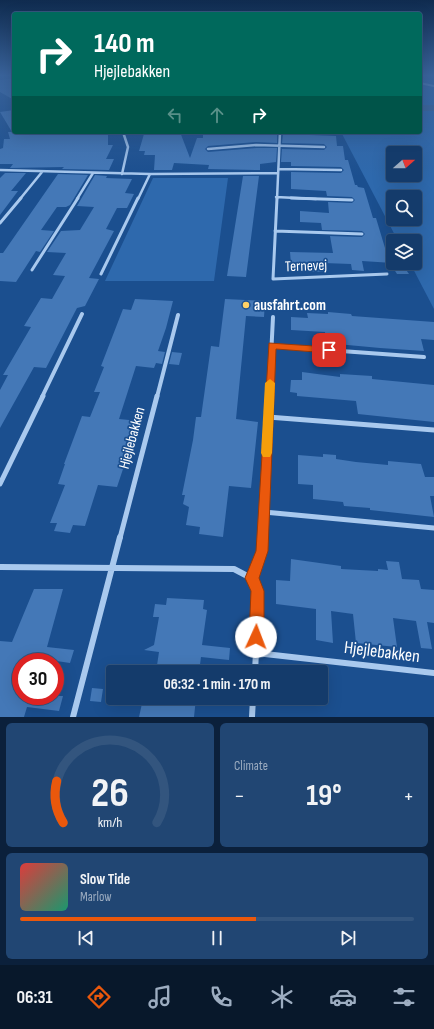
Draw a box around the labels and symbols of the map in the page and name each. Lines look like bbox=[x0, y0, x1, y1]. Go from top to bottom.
north arrow bbox=[386, 146, 422, 182]
street label: Ternevej bbox=[285, 256, 328, 276]
place label: ausfahrt.com bbox=[254, 296, 326, 315]
marker: ausfahrt.com bbox=[241, 300, 251, 310]
pin bbox=[312, 333, 346, 367]
street label: Hjejlebakken bbox=[115, 405, 149, 471]
position arrow bbox=[235, 616, 277, 658]
street label: Hjejlebakken bbox=[343, 637, 421, 667]
speed limit sign: 30 bbox=[12, 653, 64, 705]

